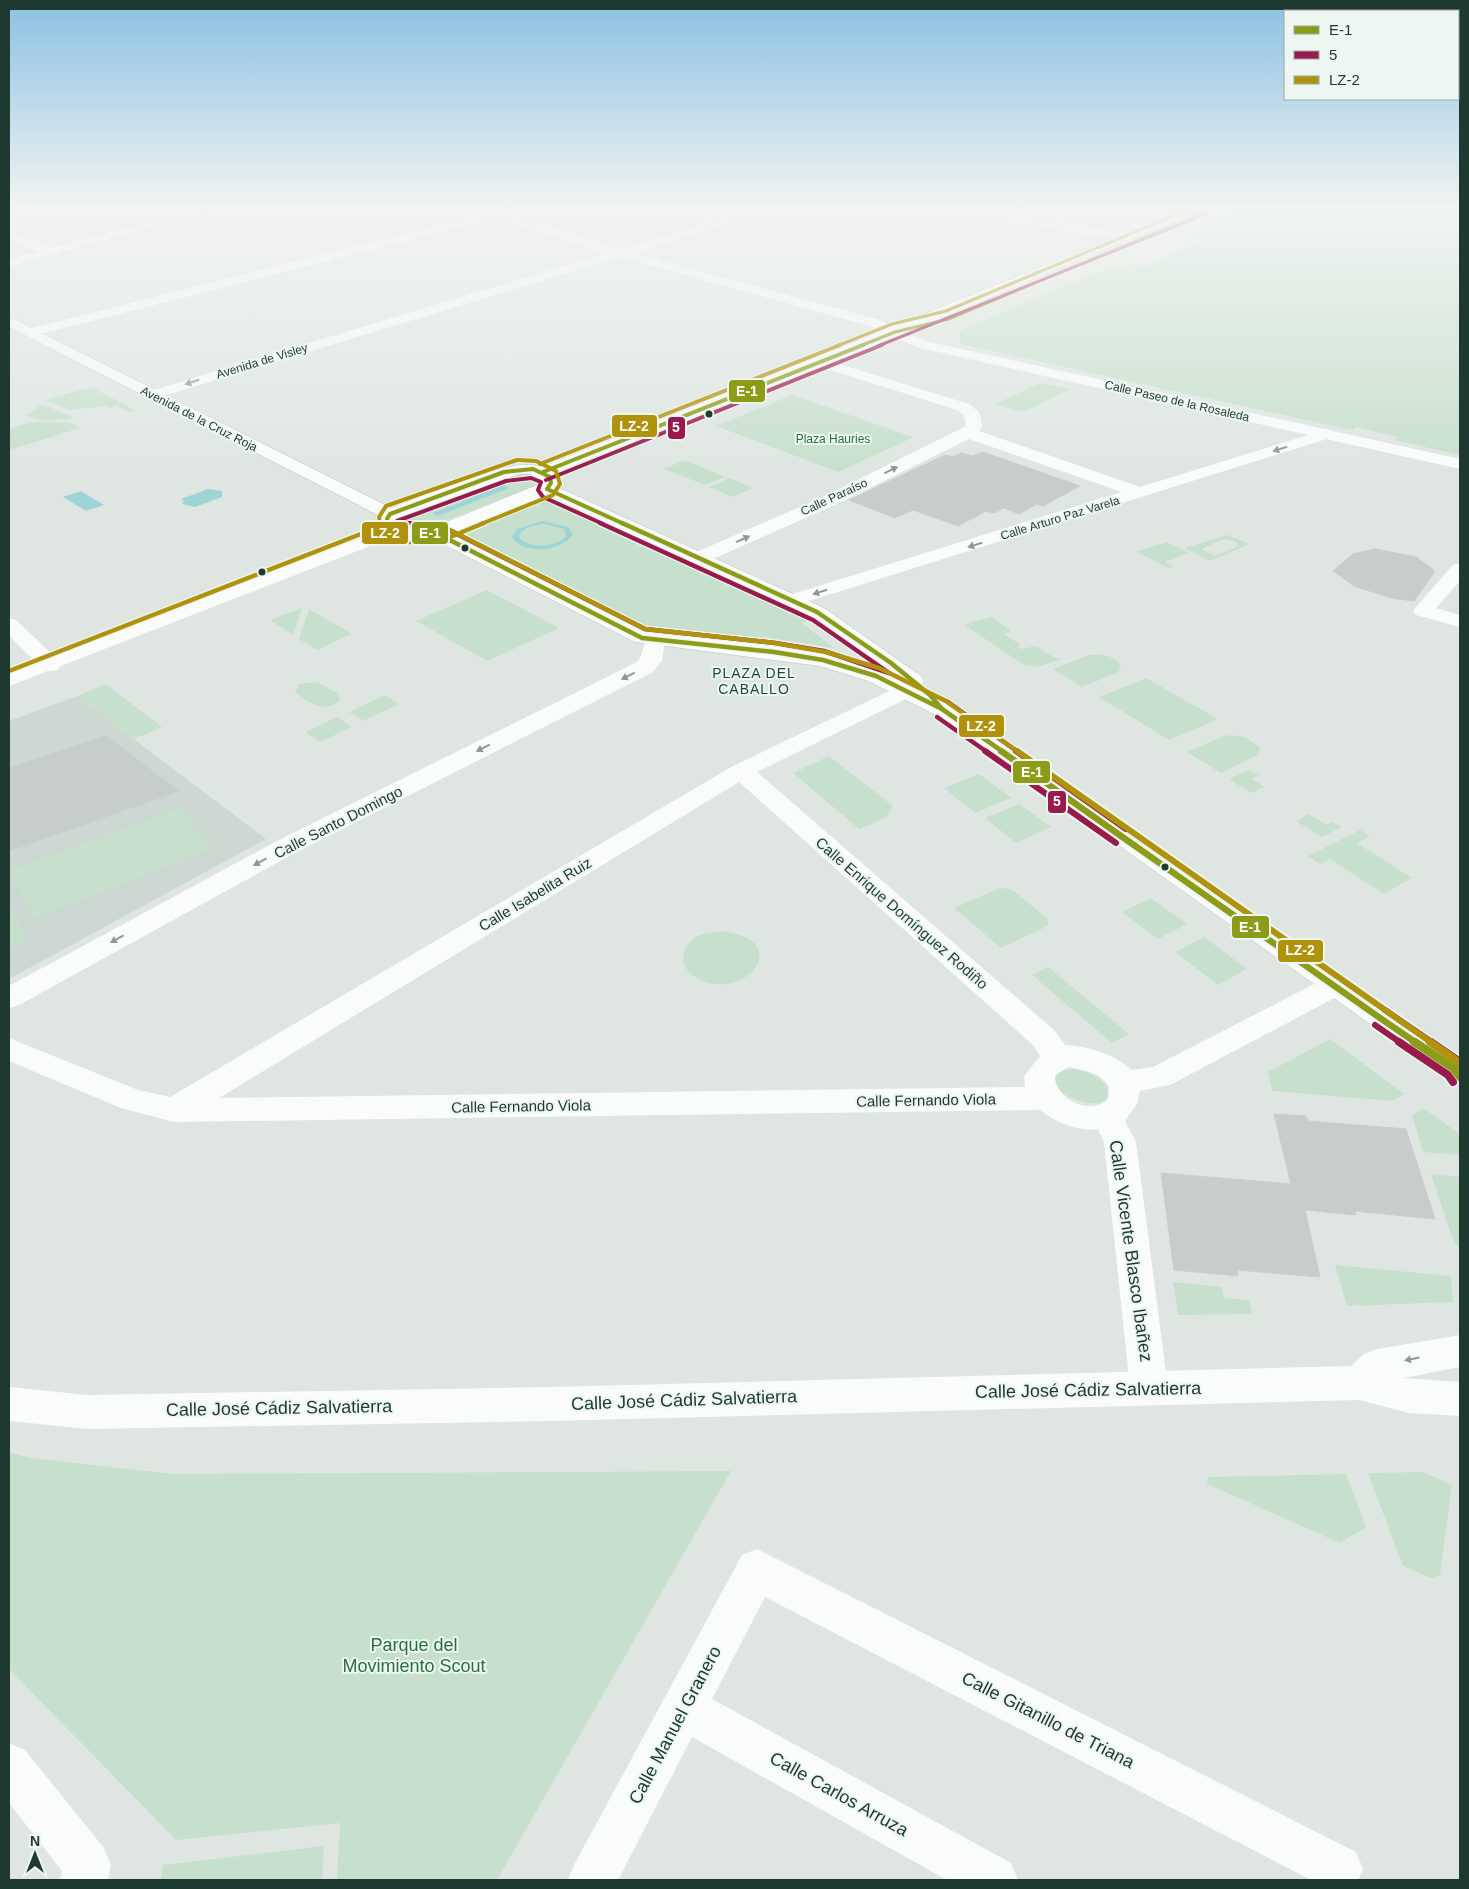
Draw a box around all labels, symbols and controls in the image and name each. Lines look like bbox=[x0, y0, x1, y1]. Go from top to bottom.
legend bbox=[1284, 10, 1459, 100]
text: E-1 bbox=[1329, 21, 1352, 38]
text: 5 bbox=[1329, 46, 1337, 63]
text: LZ-2 bbox=[1329, 71, 1360, 88]
street label: Avenida de Visley bbox=[215, 340, 309, 382]
street label: Calle Paseo de la Rosaleda bbox=[1103, 378, 1251, 425]
one-way arrow bbox=[184, 379, 199, 387]
line badge: E-1 bbox=[728, 379, 766, 403]
street label: Avenida de la Cruz Roja bbox=[138, 383, 260, 455]
text: E-1 bbox=[736, 383, 758, 399]
unlabelled marker bbox=[704, 409, 714, 419]
line badge: LZ-2 bbox=[611, 414, 658, 438]
line badge: 5 bbox=[667, 416, 686, 440]
text: LZ-2 bbox=[619, 418, 649, 434]
text: 5 bbox=[672, 419, 680, 435]
park label: Plaza Hauries bbox=[796, 432, 870, 446]
one-way arrow bbox=[1273, 446, 1288, 454]
one-way arrow bbox=[884, 466, 898, 474]
street label: Calle Paraíso bbox=[798, 475, 870, 519]
street label: Calle Arturo Paz Varela bbox=[999, 493, 1122, 543]
line badge: LZ-2 bbox=[361, 521, 409, 545]
line badge: E-1 bbox=[411, 521, 449, 545]
text: LZ-2 bbox=[370, 525, 400, 541]
text: E-1 bbox=[419, 525, 441, 541]
one-way arrow bbox=[736, 534, 750, 542]
one-way arrow bbox=[967, 541, 982, 549]
unlabelled marker bbox=[460, 543, 470, 553]
unlabelled marker bbox=[257, 567, 267, 577]
one-way arrow bbox=[812, 589, 827, 597]
district label: PLAZA DEL CABALLO bbox=[712, 665, 796, 697]
one-way arrow bbox=[621, 672, 635, 680]
line badge: LZ-2 bbox=[958, 714, 1005, 738]
text: LZ-2 bbox=[966, 718, 996, 734]
one-way arrow bbox=[475, 744, 490, 753]
line badge: E-1 bbox=[1012, 760, 1051, 784]
text: E-1 bbox=[1021, 764, 1043, 780]
street label: Calle Santo Domingo bbox=[271, 782, 405, 862]
line badge: 5 bbox=[1047, 790, 1067, 814]
text: 5 bbox=[1053, 793, 1061, 809]
street label: Calle Enrique Domínguez Rodiño bbox=[812, 834, 992, 992]
street label: Calle Isabelita Ruiz bbox=[476, 854, 594, 934]
one-way arrow bbox=[253, 857, 266, 866]
unlabelled marker bbox=[1160, 862, 1170, 872]
line badge: E-1 bbox=[1231, 915, 1270, 939]
text: E-1 bbox=[1239, 919, 1261, 935]
one-way arrow bbox=[110, 935, 124, 944]
line badge: LZ-2 bbox=[1277, 939, 1324, 963]
text: LZ-2 bbox=[1285, 942, 1315, 958]
street label: Calle Fernando Viola bbox=[856, 1090, 997, 1110]
street label: Calle Fernando Viola bbox=[451, 1096, 592, 1116]
street label: Calle Vicente Blasco Ibañez bbox=[1106, 1139, 1156, 1363]
one-way arrow bbox=[1405, 1355, 1420, 1363]
street label: Calle José Cádiz Salvatierra bbox=[975, 1378, 1202, 1402]
street label: Calle José Cádiz Salvatierra bbox=[571, 1386, 798, 1414]
street label: Calle José Cádiz Salvatierra bbox=[166, 1396, 393, 1420]
park label: Parque del Movimiento Scout bbox=[342, 1635, 486, 1676]
street label: Calle Manuel Granero bbox=[625, 1643, 725, 1807]
street label: Calle Gitanillo de Triana bbox=[958, 1668, 1139, 1773]
street label: Calle Carlos Arruza bbox=[766, 1748, 913, 1841]
north arrow bbox=[10, 1829, 60, 1879]
text: N bbox=[30, 1833, 40, 1849]

